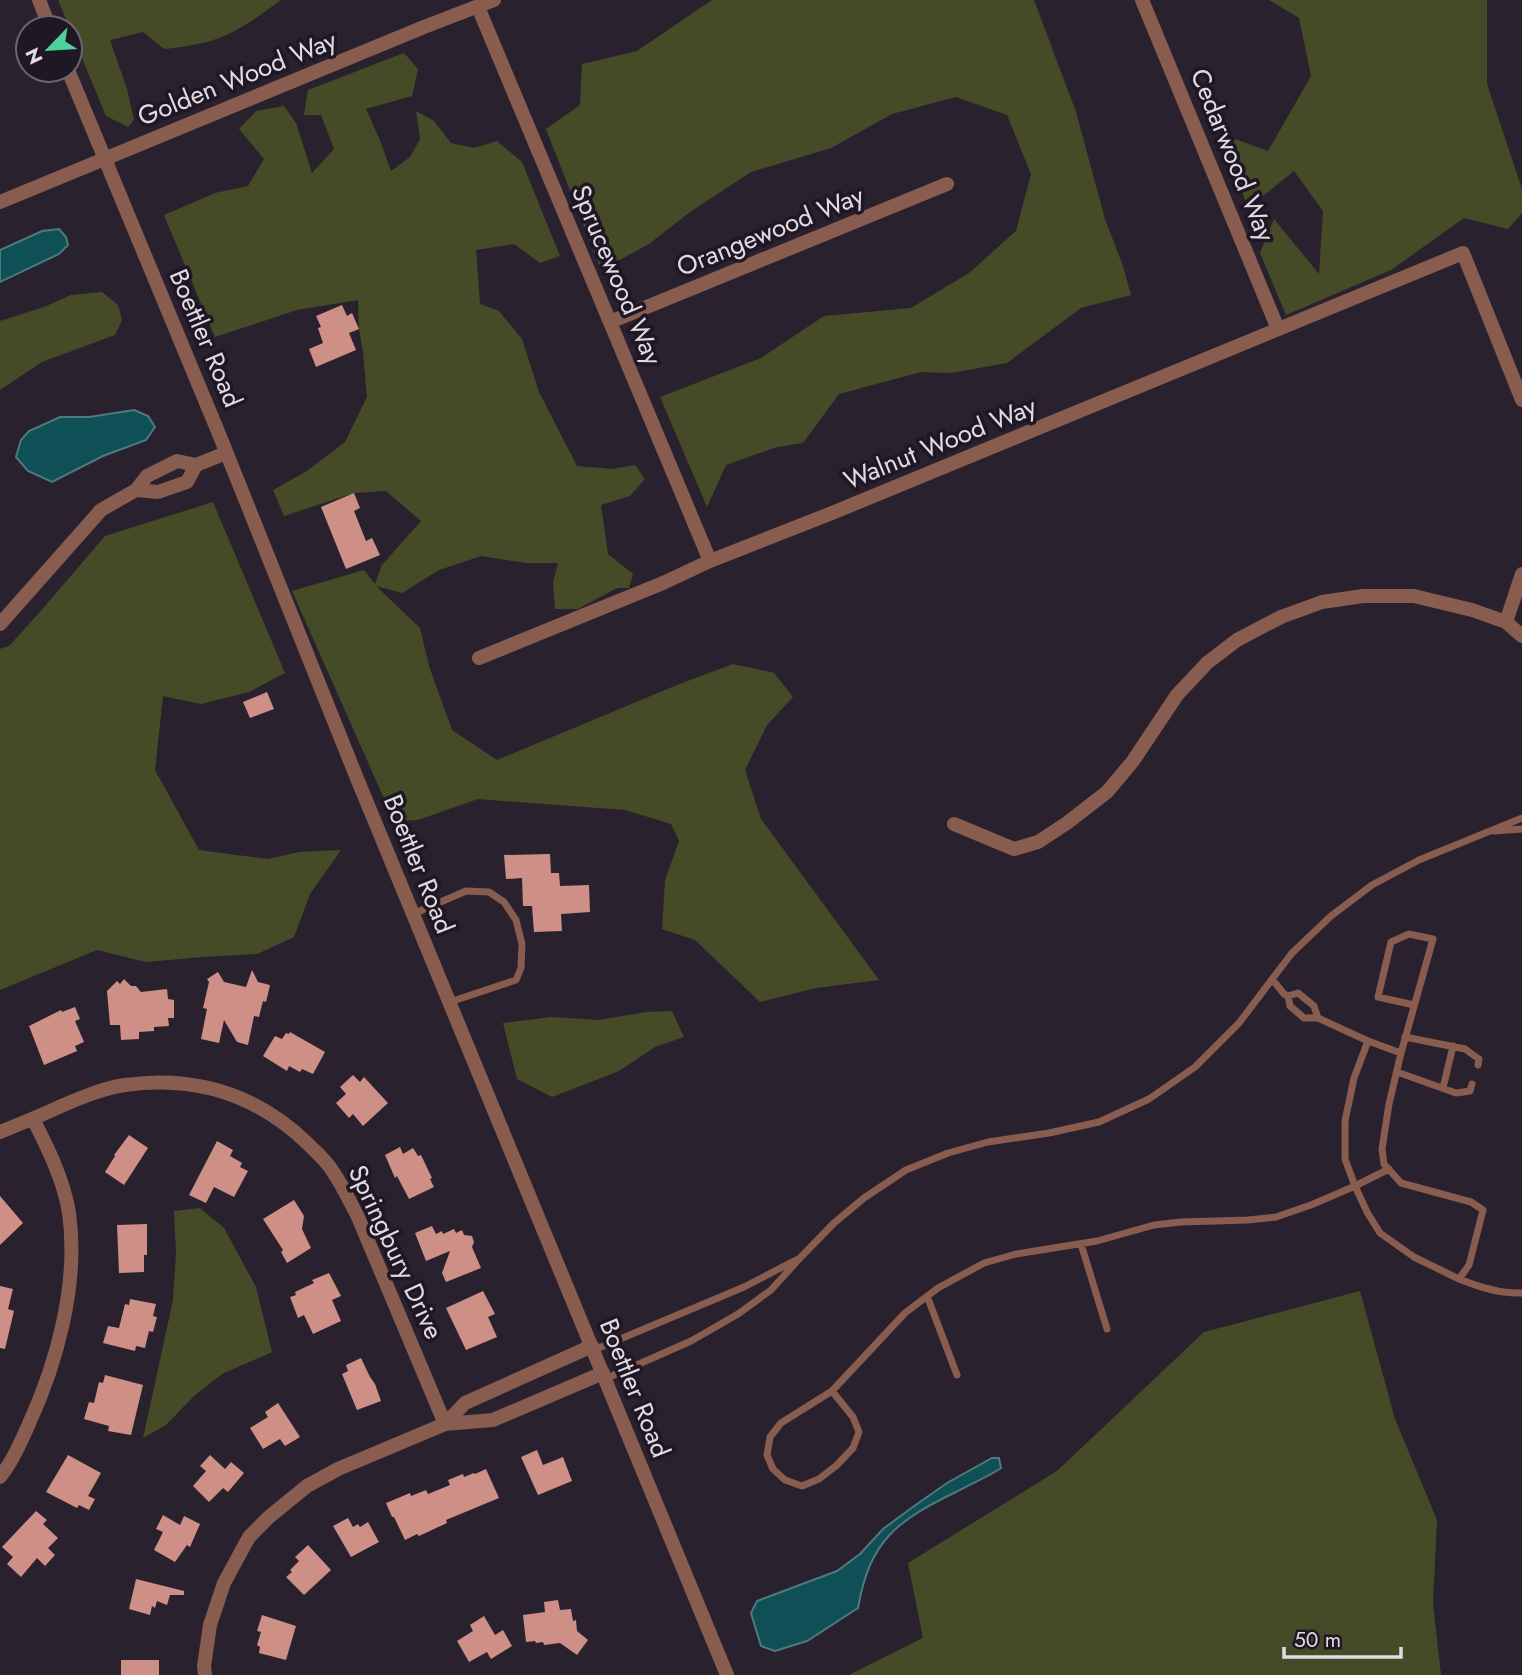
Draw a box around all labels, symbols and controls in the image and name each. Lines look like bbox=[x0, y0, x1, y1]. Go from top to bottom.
north arrow bbox=[14, 14, 84, 84]
street label: Golden Wood Way bbox=[132, 21, 343, 135]
text: N bbox=[19, 43, 49, 69]
street label: Cedarwood Way bbox=[1181, 63, 1285, 248]
street label: Orangewood Way bbox=[671, 176, 870, 286]
street label: Sprucewood Way bbox=[562, 179, 672, 371]
street label: Boettler Road bbox=[160, 263, 252, 413]
street label: Walnut Wood Way bbox=[838, 387, 1042, 499]
street label: Boettler Road bbox=[374, 789, 464, 939]
street label: Springbury Drive bbox=[339, 1159, 453, 1345]
street label: Boettler Road bbox=[590, 1313, 680, 1463]
scale bar bbox=[1284, 1616, 1401, 1660]
text: 50 m bbox=[1294, 1625, 1341, 1655]

